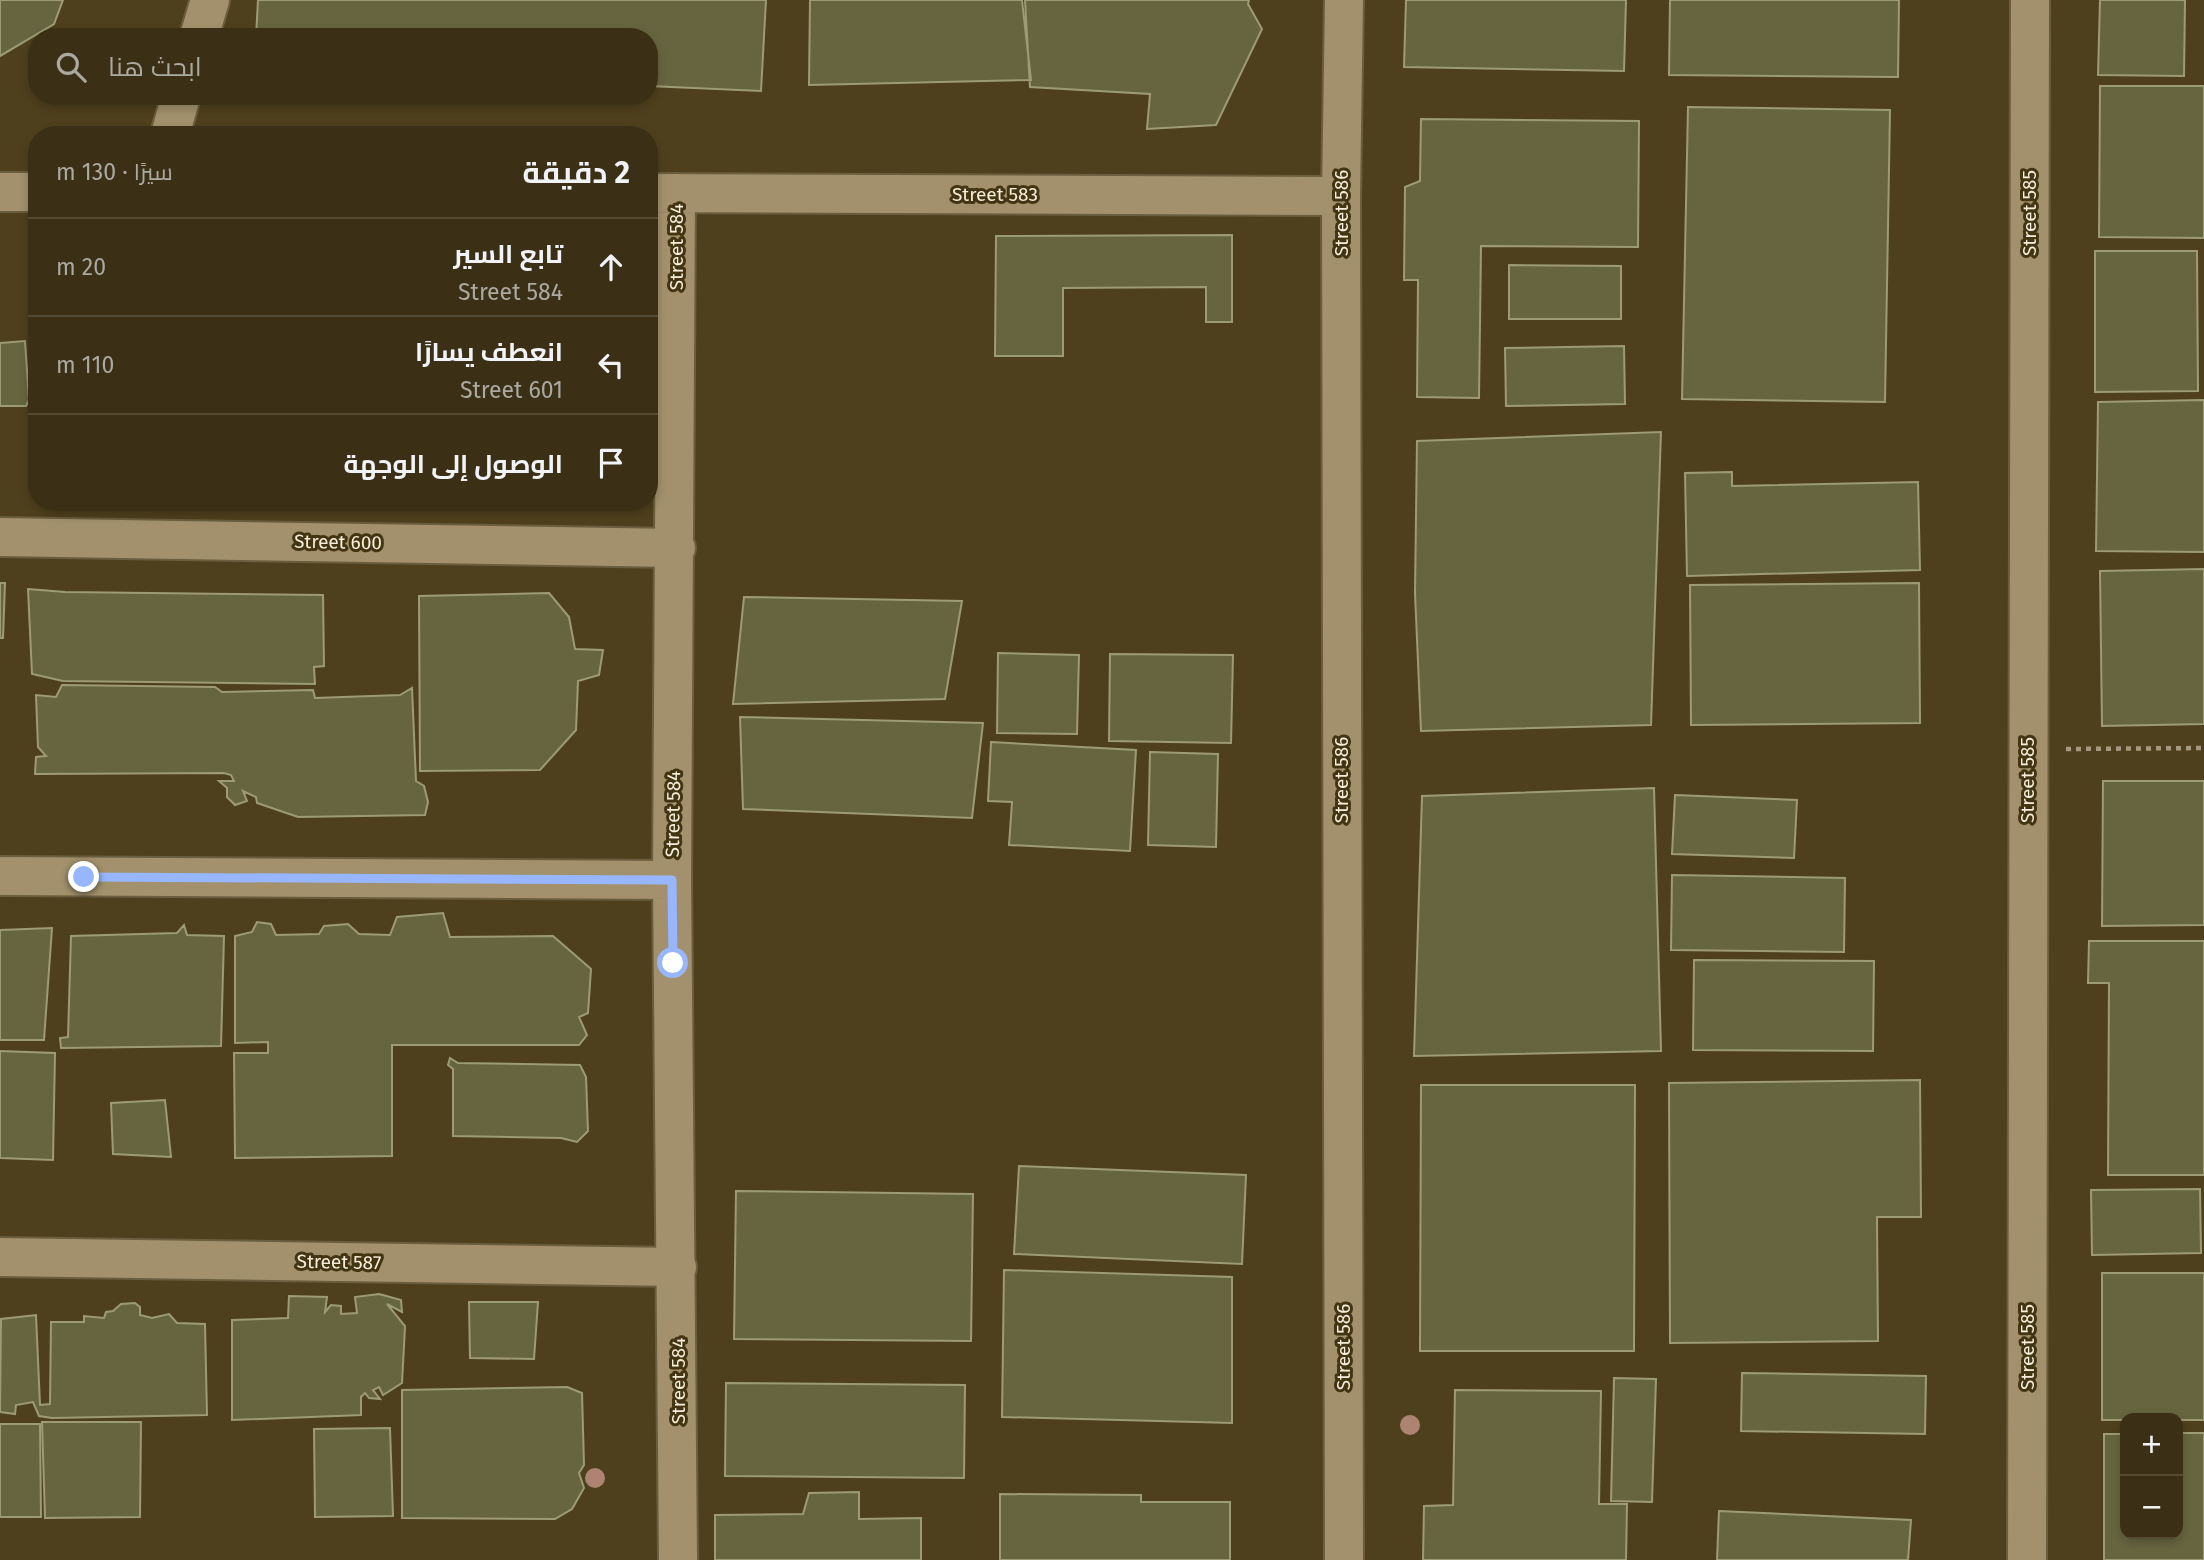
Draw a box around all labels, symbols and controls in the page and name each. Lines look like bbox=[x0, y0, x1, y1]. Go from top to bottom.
search box bbox=[28, 28, 658, 105]
icon: search bbox=[52, 48, 90, 86]
text: ابحث هنا bbox=[108, 52, 202, 83]
text: 2 دقيقة bbox=[523, 155, 630, 191]
text: سيرًا · 130 m bbox=[56, 158, 173, 186]
street label: Street 586 bbox=[1330, 170, 1353, 256]
street label: Street 585 bbox=[2018, 170, 2041, 256]
street label: Street 583 bbox=[952, 183, 1038, 206]
street label: Street 584 bbox=[665, 204, 688, 290]
text: تابع السير bbox=[453, 239, 563, 270]
icon: ahead bbox=[592, 248, 630, 286]
text: 20 m bbox=[56, 253, 106, 281]
text: Street 584 bbox=[458, 278, 563, 306]
text: انعطف يسارًا bbox=[415, 337, 563, 368]
icon: left bbox=[592, 346, 630, 384]
text: 110 m bbox=[56, 351, 114, 379]
text: Street 601 bbox=[460, 376, 563, 404]
icon: arrive bbox=[592, 444, 630, 482]
text: الوصول إلى الوجهة bbox=[344, 449, 563, 480]
street label: Street 600 bbox=[294, 530, 382, 554]
street label: Street 586 bbox=[1330, 737, 1353, 823]
street label: Street 585 bbox=[2016, 737, 2039, 823]
street label: Street 584 bbox=[661, 770, 685, 858]
route end bbox=[68, 861, 99, 892]
route start bbox=[657, 947, 688, 978]
street label: Street 587 bbox=[296, 1250, 382, 1274]
street label: Street 586 bbox=[1332, 1304, 1355, 1390]
street label: Street 585 bbox=[2016, 1304, 2039, 1390]
street label: Street 584 bbox=[667, 1338, 690, 1424]
map controls bbox=[2120, 1413, 2183, 1539]
button: + bbox=[2120, 1413, 2183, 1476]
button: − bbox=[2120, 1476, 2183, 1539]

